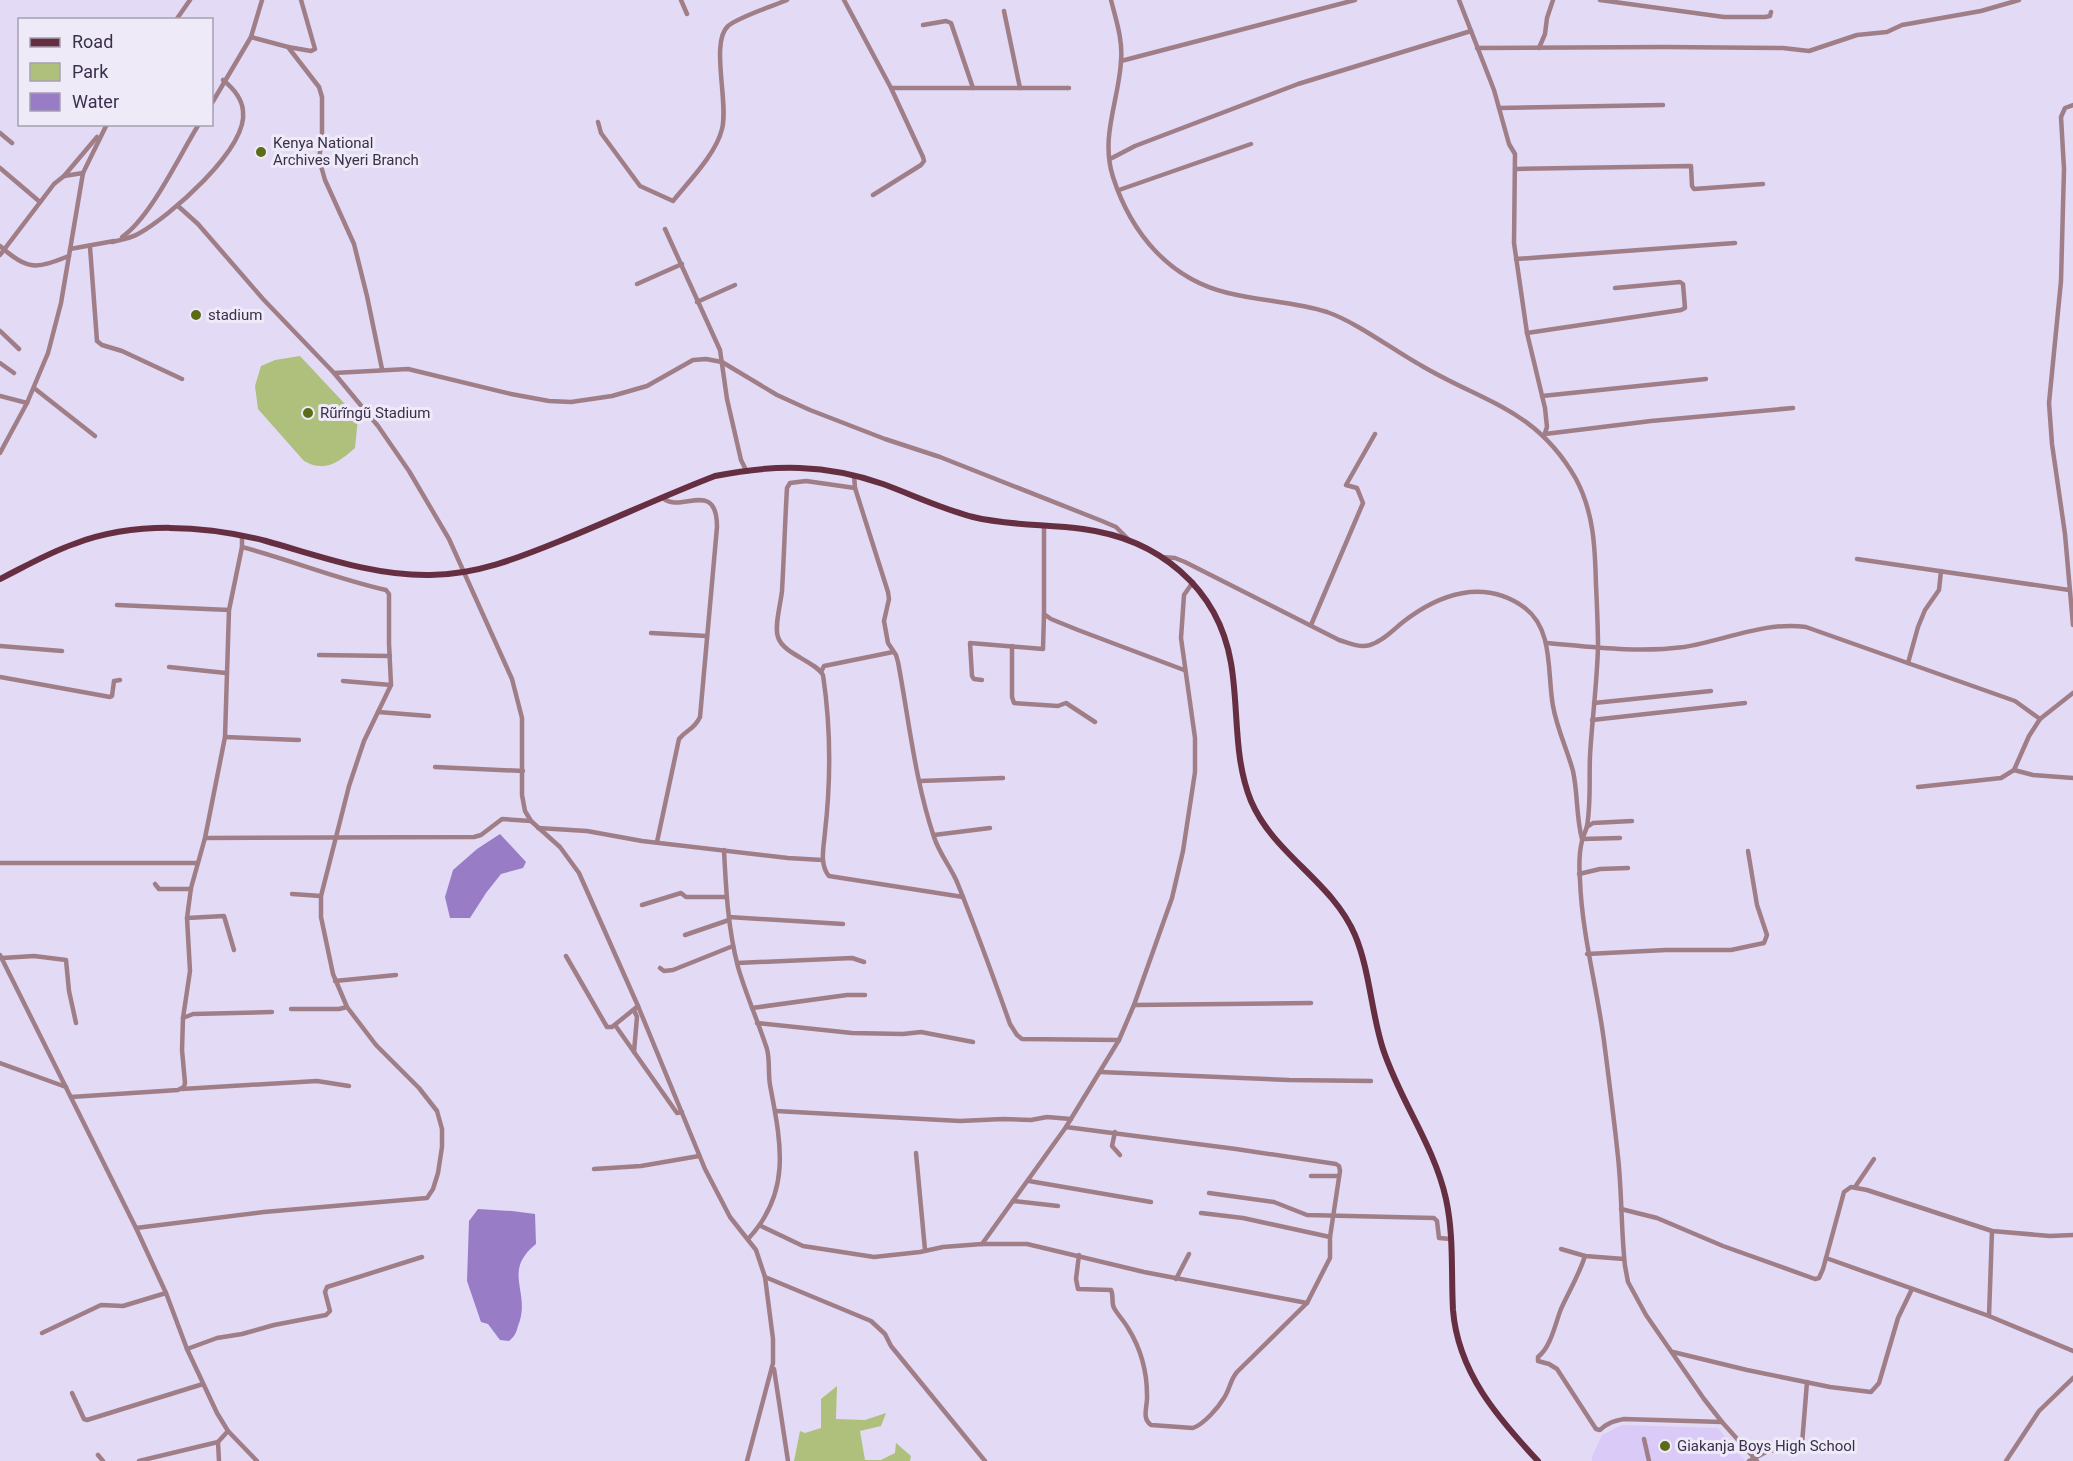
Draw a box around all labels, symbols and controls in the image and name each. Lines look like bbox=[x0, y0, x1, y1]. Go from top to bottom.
legend bbox=[18, 18, 213, 126]
text: Road bbox=[72, 31, 113, 52]
text: Park bbox=[72, 61, 109, 82]
text: Water bbox=[72, 91, 119, 112]
place label: Kenya National Archives Nyeri Branch bbox=[273, 134, 419, 169]
marker: Kenya National Archives Nyeri Branch bbox=[254, 145, 268, 159]
place label: stadium bbox=[208, 306, 262, 324]
marker: stadium bbox=[189, 308, 203, 322]
place label: Rũrĩngũ Stadium bbox=[320, 404, 431, 422]
marker: Rũrĩngũ Stadium bbox=[301, 406, 315, 420]
place label: Giakanja Boys High School bbox=[1677, 1437, 1855, 1455]
marker: Giakanja Boys High School bbox=[1658, 1439, 1672, 1453]

